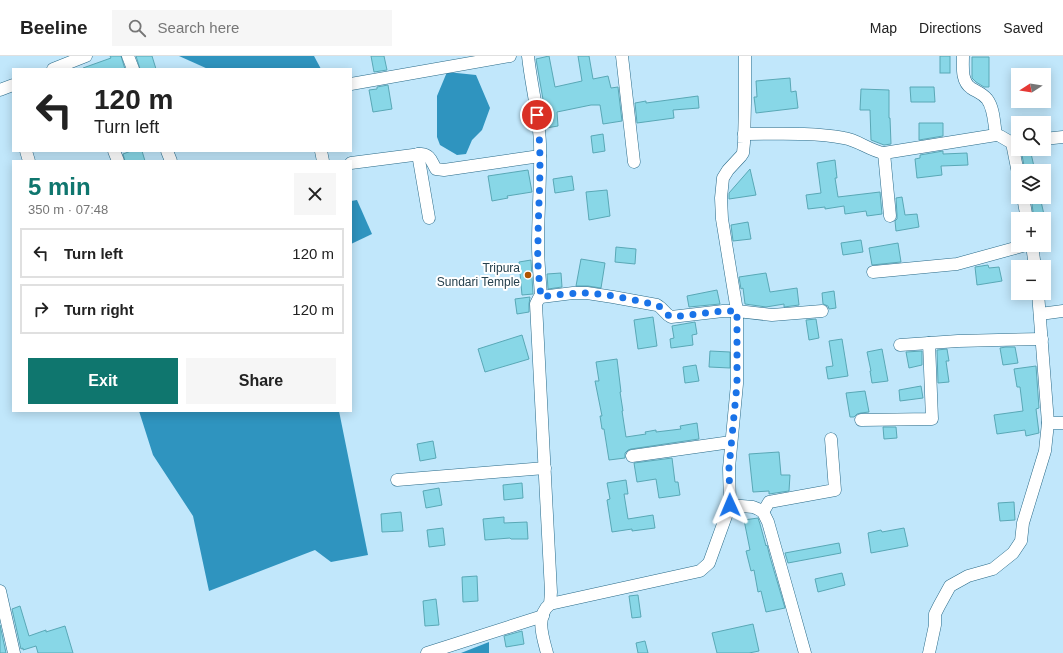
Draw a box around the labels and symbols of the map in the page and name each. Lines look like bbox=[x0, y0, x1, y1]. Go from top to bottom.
north arrow bbox=[1011, 68, 1051, 108]
pin bbox=[520, 98, 554, 132]
place label: Tripura Sundari Temple bbox=[437, 261, 520, 289]
marker: Tripura Sundari Temple bbox=[523, 270, 533, 280]
position arrow bbox=[709, 484, 751, 526]

